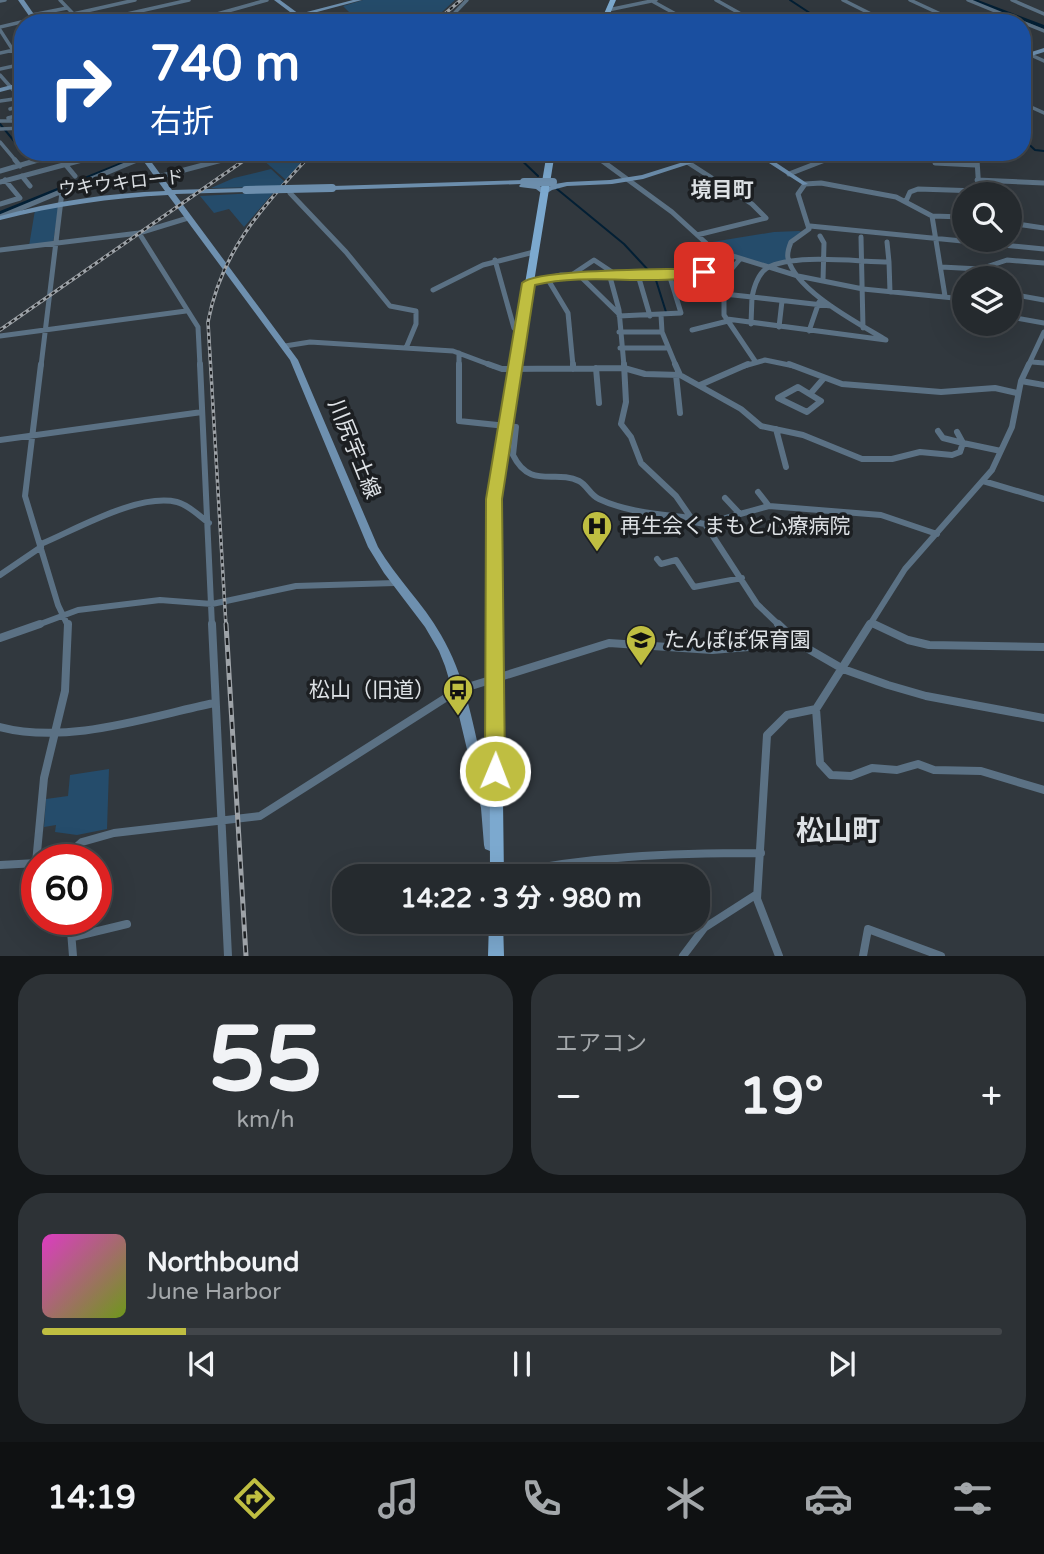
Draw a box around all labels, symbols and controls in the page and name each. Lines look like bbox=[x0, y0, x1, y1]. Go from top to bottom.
text: 740 m bbox=[150, 35, 300, 94]
icon: right bbox=[35, 42, 126, 133]
text: 右折 bbox=[150, 103, 214, 141]
street label: ウキウキロード bbox=[57, 165, 185, 201]
district label: 境目町 bbox=[691, 178, 754, 203]
map controls bbox=[952, 182, 1022, 336]
button: search bbox=[952, 182, 1022, 252]
pin bbox=[674, 242, 734, 302]
icon: arrive bbox=[685, 253, 723, 291]
button: layers bbox=[952, 266, 1022, 336]
street label: 川尻宇土線 bbox=[323, 396, 385, 502]
hospital icon: 再生会くまもと心療病院 bbox=[580, 509, 614, 553]
place label: 再生会くまもと心療病院 bbox=[620, 514, 851, 539]
school or university icon: たんぽぽ保育園 bbox=[624, 623, 658, 667]
place label: たんぽぽ保育園 bbox=[664, 628, 811, 653]
bus stop icon: 松山（旧道） bbox=[441, 673, 475, 717]
place label: 松山（旧道） bbox=[309, 678, 435, 703]
position arrow bbox=[458, 734, 532, 808]
district label: 松山町 bbox=[796, 814, 880, 848]
speed limit sign: 60 bbox=[21, 844, 112, 935]
text: 14:22 · 3 分 · 980 m bbox=[400, 883, 642, 914]
text: 55 bbox=[208, 1005, 323, 1115]
text: エアコン bbox=[555, 1030, 647, 1058]
text: 19° bbox=[739, 1065, 824, 1128]
text: − bbox=[555, 1074, 582, 1120]
text: + bbox=[981, 1074, 1002, 1120]
text: km/h bbox=[237, 1106, 294, 1134]
text: Northbound bbox=[147, 1247, 299, 1278]
text: June Harbor bbox=[147, 1278, 281, 1306]
icon: previous bbox=[183, 1345, 221, 1383]
icon: pause bbox=[503, 1345, 541, 1383]
icon: next bbox=[823, 1345, 861, 1383]
icon: directions bbox=[230, 1474, 279, 1523]
icon: music bbox=[374, 1474, 423, 1523]
icon: phone bbox=[517, 1474, 566, 1523]
icon: climate bbox=[661, 1474, 710, 1523]
icon: car bbox=[804, 1474, 853, 1523]
icon: filters bbox=[948, 1474, 997, 1523]
text: 14:19 bbox=[47, 1479, 136, 1517]

